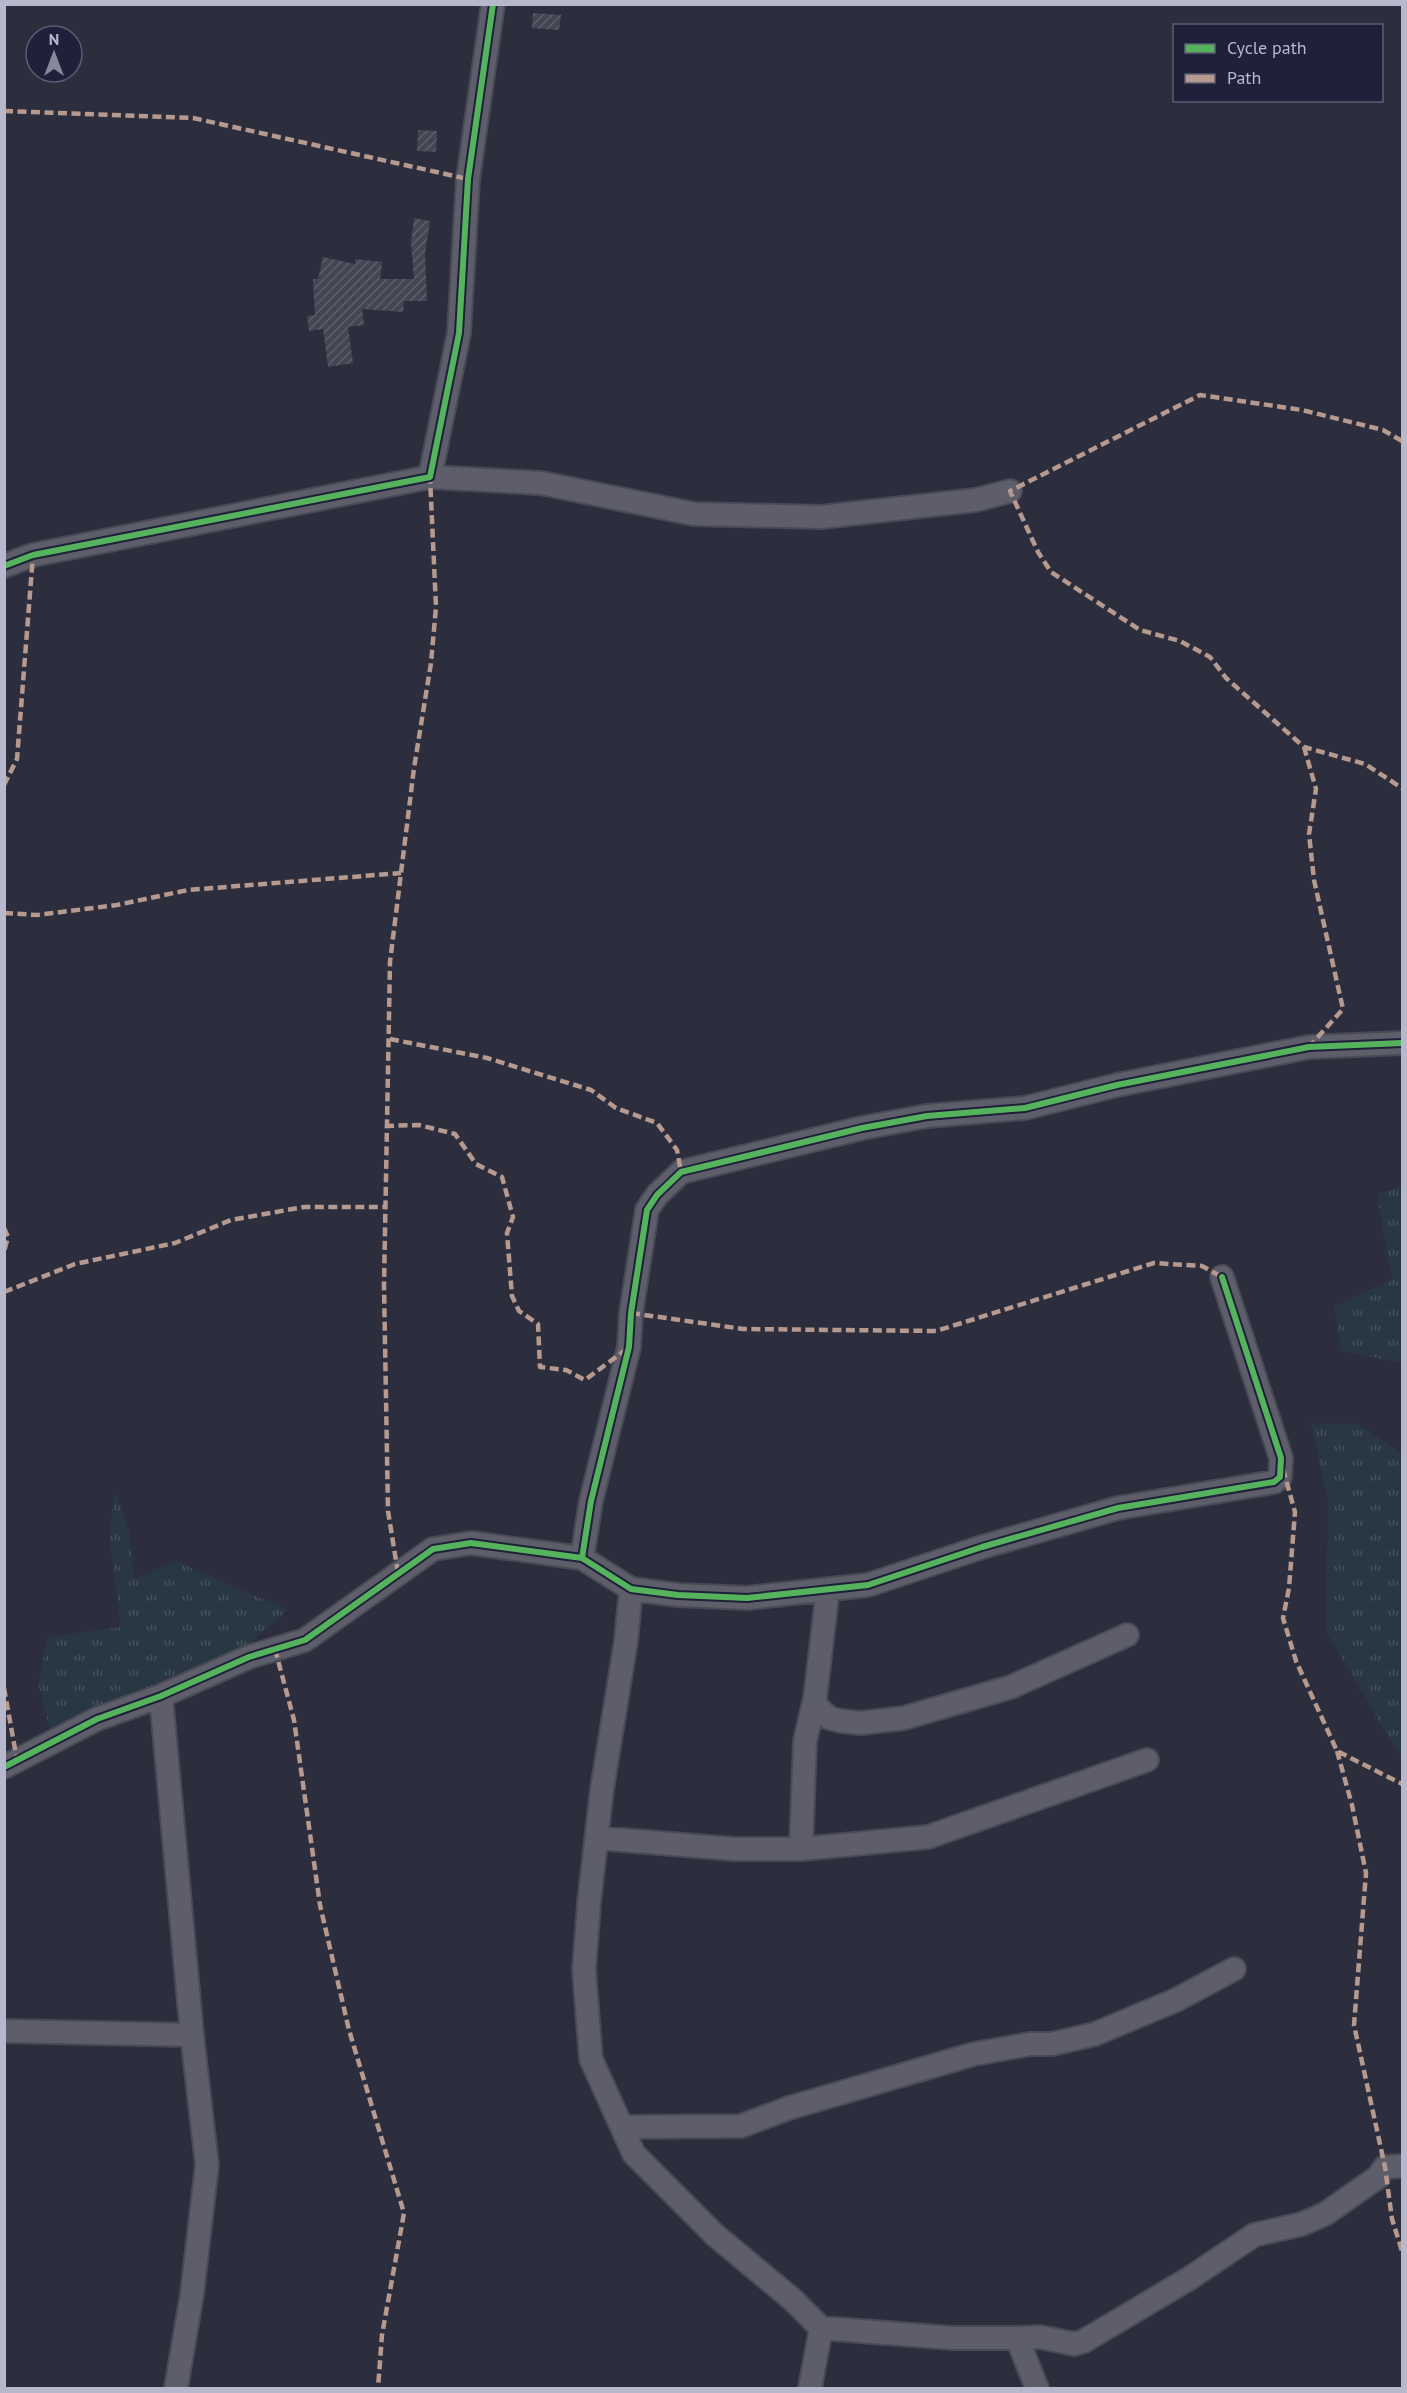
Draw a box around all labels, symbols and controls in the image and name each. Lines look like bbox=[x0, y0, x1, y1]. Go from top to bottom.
north arrow bbox=[24, 24, 84, 84]
legend bbox=[1173, 24, 1383, 102]
text: N bbox=[49, 29, 59, 49]
text: Cycle path bbox=[1227, 36, 1307, 59]
text: Path bbox=[1227, 66, 1261, 89]

